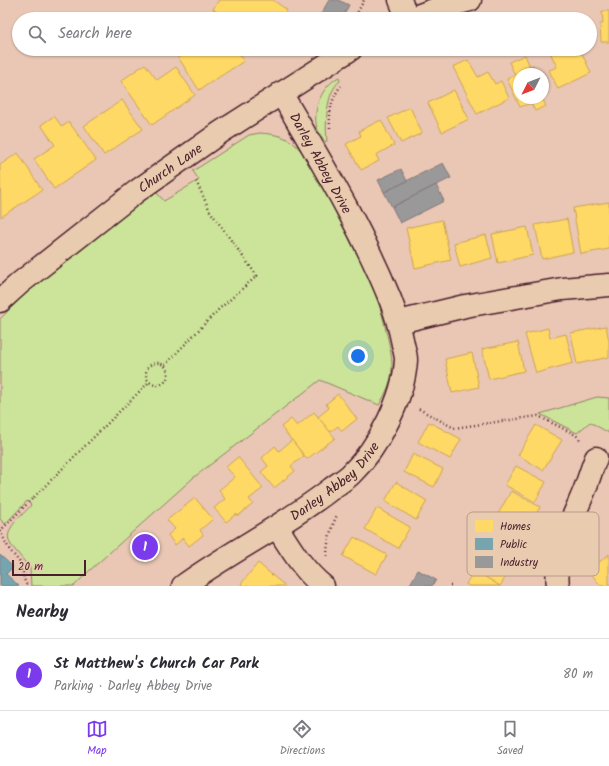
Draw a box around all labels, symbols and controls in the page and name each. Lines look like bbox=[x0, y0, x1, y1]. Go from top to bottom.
search box bbox=[12, 12, 597, 56]
text: Search here bbox=[58, 22, 132, 46]
icon: search bbox=[26, 23, 48, 45]
north arrow bbox=[513, 68, 549, 104]
street label: Darley Abbey Drive bbox=[283, 109, 357, 219]
street label: Church Lane bbox=[134, 138, 208, 199]
your location bbox=[348, 346, 368, 366]
street label: Darley Abbey Drive bbox=[286, 437, 386, 527]
legend bbox=[467, 512, 599, 576]
text: Homes bbox=[500, 518, 531, 536]
pin: 1 bbox=[132, 532, 158, 562]
text: Public bbox=[500, 536, 527, 554]
text: Industry bbox=[500, 554, 539, 572]
scale bar bbox=[12, 558, 86, 577]
text: 20 m bbox=[18, 558, 43, 576]
text: Nearby bbox=[16, 599, 68, 626]
text: St Matthew's Church Car Park bbox=[54, 652, 259, 676]
text: 1 bbox=[27, 664, 31, 685]
text: 80 m bbox=[563, 664, 593, 685]
text: Parking · Darley Abbey Drive bbox=[54, 676, 212, 697]
tab: Map bbox=[86, 718, 108, 760]
tab: Directions bbox=[280, 718, 325, 760]
tab: Saved bbox=[497, 718, 523, 760]

